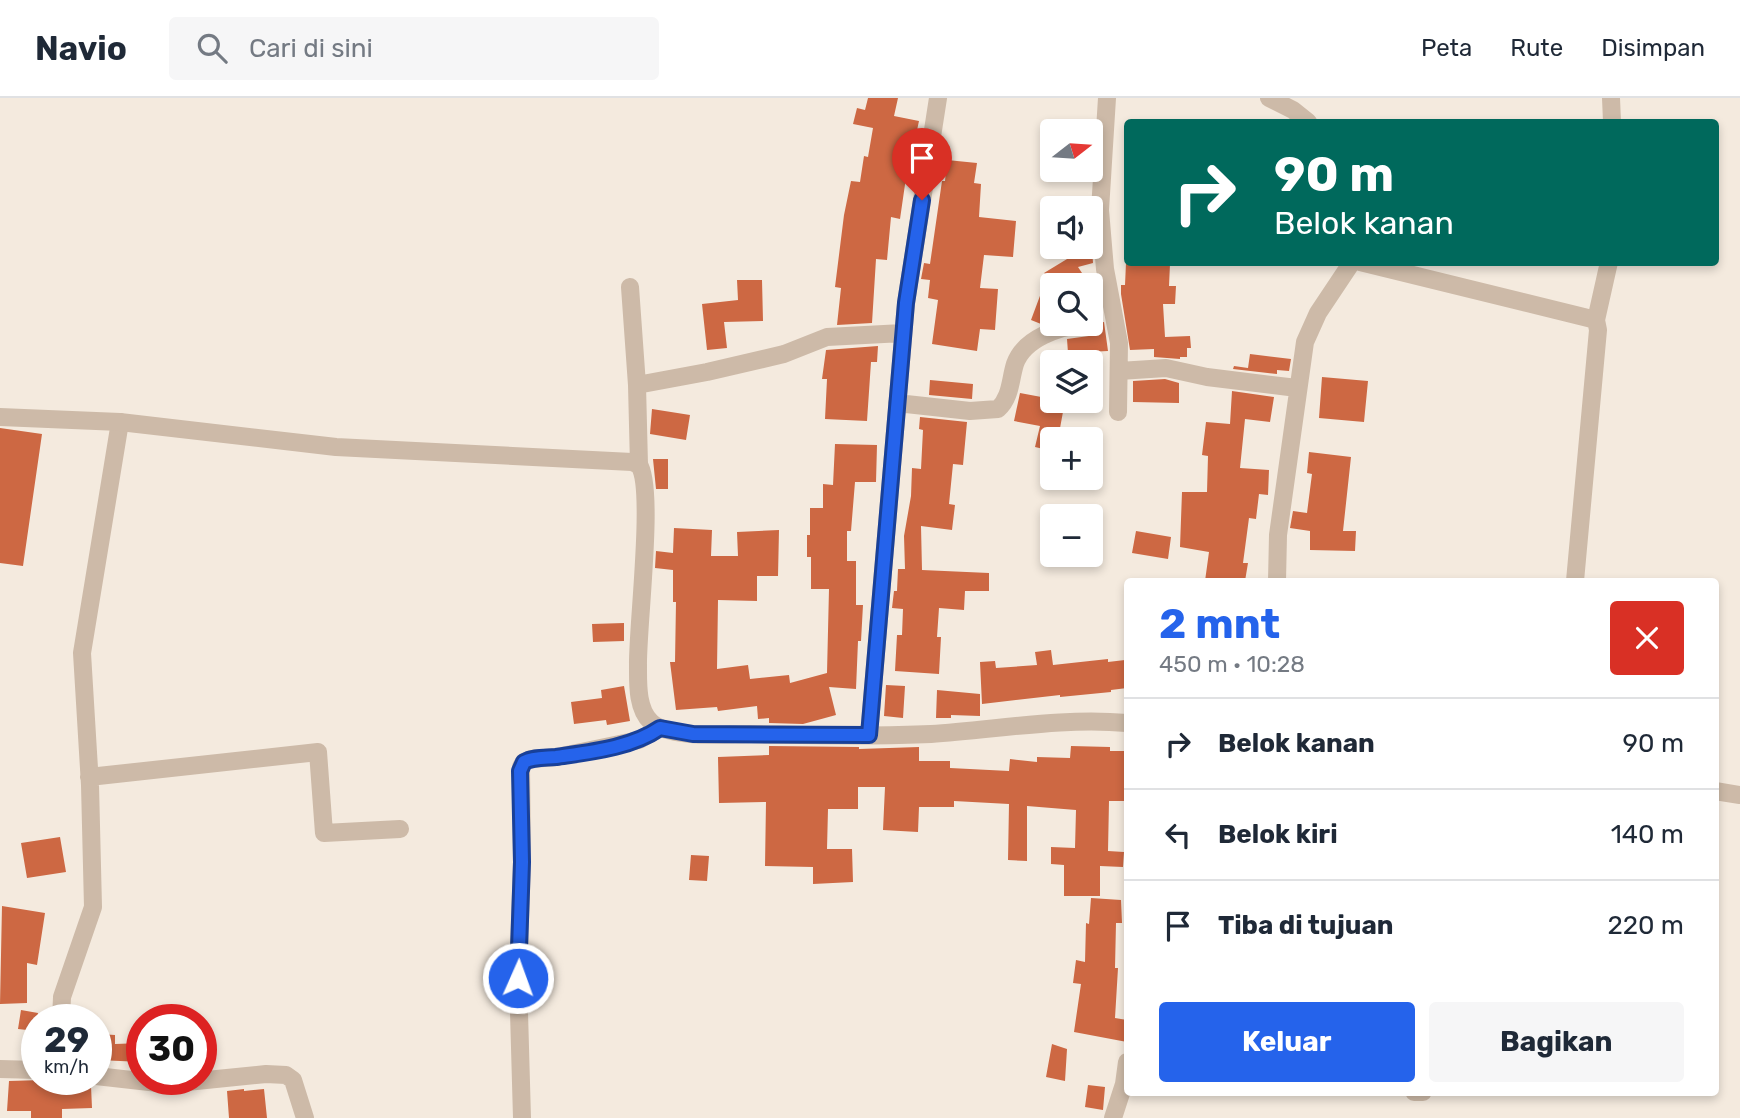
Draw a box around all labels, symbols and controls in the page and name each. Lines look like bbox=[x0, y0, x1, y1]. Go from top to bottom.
search box bbox=[169, 17, 659, 80]
text: Navio bbox=[35, 29, 127, 68]
icon: search bbox=[193, 29, 231, 67]
text: Cari di sini bbox=[249, 33, 373, 64]
text: Peta bbox=[1421, 34, 1472, 62]
text: Rute bbox=[1510, 34, 1563, 62]
text: Disimpan bbox=[1601, 34, 1705, 62]
north arrow bbox=[1040, 119, 1102, 182]
map controls bbox=[1040, 119, 1103, 567]
pin bbox=[892, 128, 952, 200]
icon: arrive bbox=[903, 139, 941, 177]
text: 90 m bbox=[1274, 145, 1394, 203]
icon: right bbox=[1159, 147, 1250, 238]
button: sound bbox=[1040, 196, 1103, 259]
text: Belok kanan bbox=[1274, 204, 1454, 242]
button: search bbox=[1040, 273, 1103, 336]
button: layers bbox=[1040, 350, 1103, 413]
button: + bbox=[1040, 427, 1103, 490]
button: − bbox=[1040, 504, 1103, 567]
text: 2 mnt bbox=[1159, 599, 1280, 649]
button: close bbox=[1610, 601, 1684, 675]
text: 450 m · 10:28 bbox=[1159, 650, 1305, 678]
icon: right bbox=[1159, 725, 1197, 763]
text: Belok kanan bbox=[1218, 728, 1375, 759]
text: 90 m bbox=[1623, 728, 1684, 759]
icon: left bbox=[1159, 816, 1197, 854]
text: Belok kiri bbox=[1218, 819, 1338, 850]
text: 140 m bbox=[1611, 819, 1684, 850]
icon: arrive bbox=[1159, 907, 1197, 945]
text: Tiba di tujuan bbox=[1218, 910, 1393, 941]
text: 220 m bbox=[1607, 910, 1684, 941]
position arrow bbox=[481, 941, 555, 1015]
button: Keluar bbox=[1159, 1002, 1415, 1082]
button: Bagikan bbox=[1429, 1002, 1684, 1082]
speed limit sign: 30 bbox=[126, 1004, 217, 1095]
text: 29 bbox=[44, 1019, 89, 1061]
text: km/h bbox=[44, 1056, 89, 1078]

